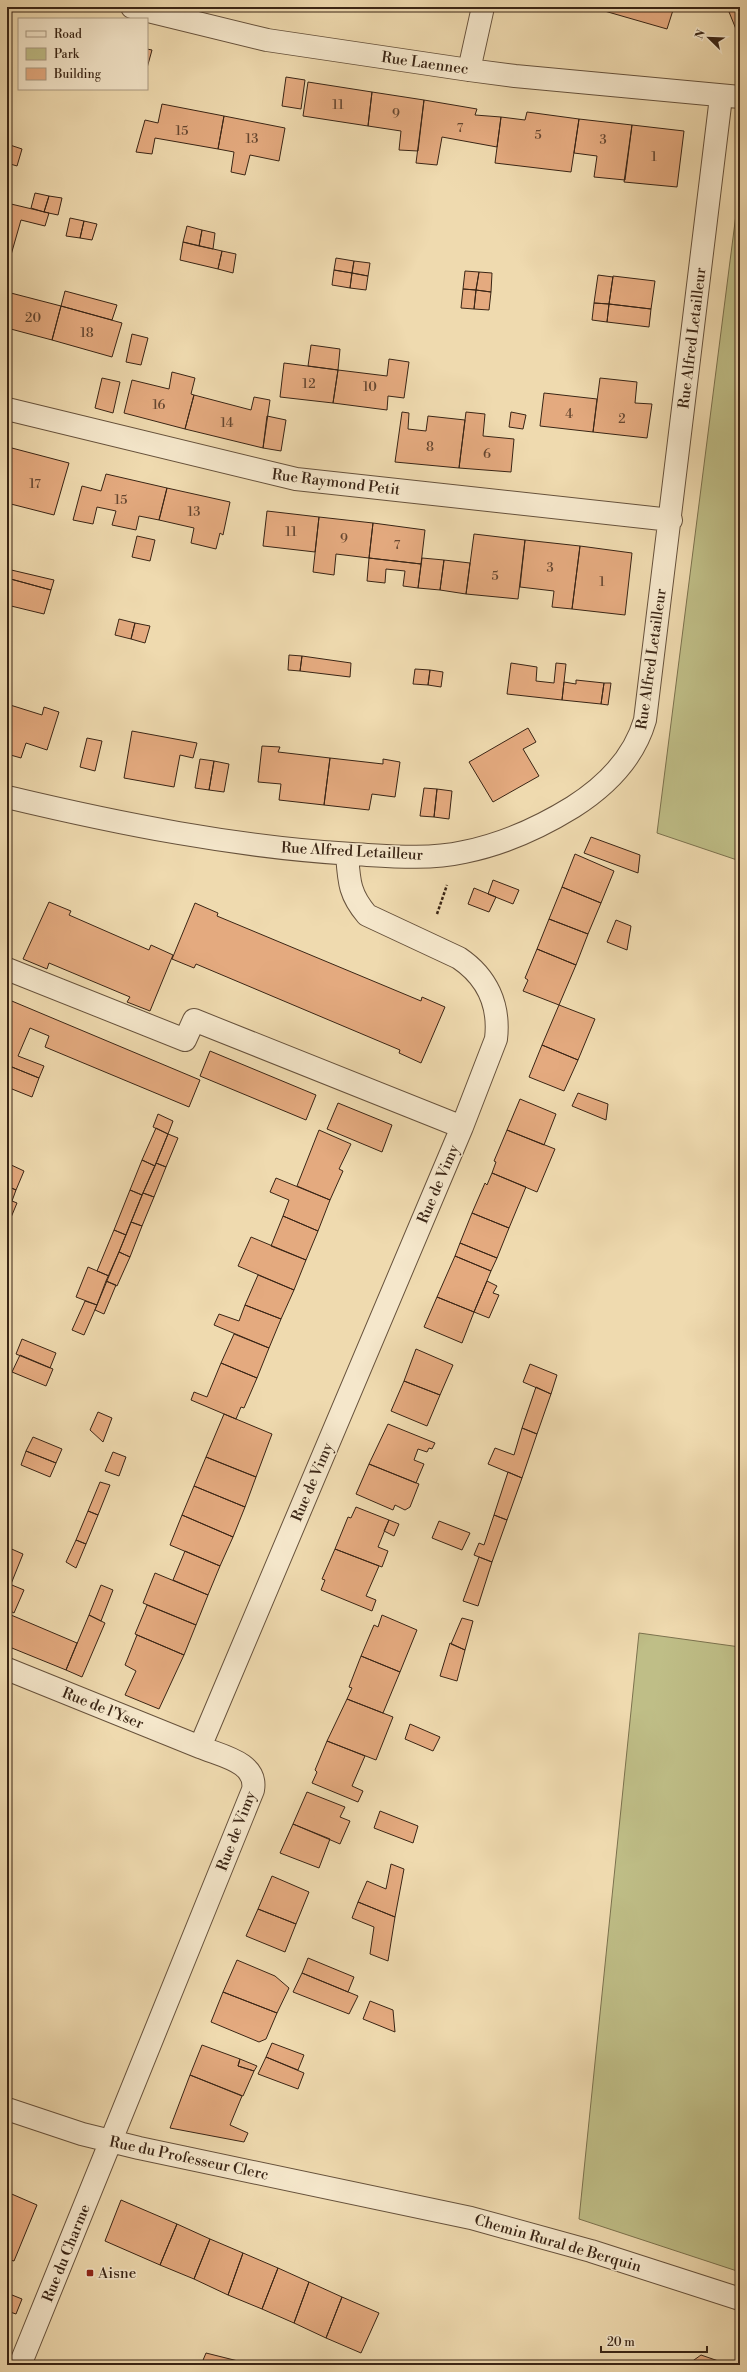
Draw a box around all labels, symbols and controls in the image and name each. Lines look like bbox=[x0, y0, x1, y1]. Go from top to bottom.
legend bbox=[18, 18, 148, 90]
north arrow bbox=[689, 18, 729, 58]
text: Road bbox=[54, 27, 82, 42]
text: N bbox=[693, 27, 709, 41]
text: Park bbox=[54, 47, 80, 62]
street label: Rue Laennec bbox=[380, 48, 470, 79]
text: Building bbox=[53, 67, 102, 82]
house number: 11 bbox=[332, 97, 344, 113]
house number: 9 bbox=[392, 106, 400, 122]
house number: 7 bbox=[457, 120, 464, 136]
house number: 15 bbox=[176, 123, 188, 139]
house number: 5 bbox=[534, 127, 542, 143]
house number: 13 bbox=[246, 131, 258, 147]
house number: 3 bbox=[599, 132, 607, 148]
house number: 1 bbox=[651, 149, 657, 165]
street label: Rue Alfred Letailleur bbox=[674, 266, 711, 410]
house number: 20 bbox=[25, 310, 41, 326]
house number: 18 bbox=[80, 325, 94, 341]
house number: 12 bbox=[302, 376, 316, 392]
house number: 10 bbox=[363, 379, 377, 395]
house number: 16 bbox=[152, 397, 166, 413]
house number: 4 bbox=[565, 406, 573, 422]
house number: 2 bbox=[618, 411, 626, 427]
house number: 14 bbox=[221, 415, 234, 431]
house number: 8 bbox=[426, 439, 434, 455]
house number: 6 bbox=[483, 446, 491, 462]
street label: Rue Raymond Petit bbox=[271, 465, 402, 500]
house number: 17 bbox=[29, 476, 41, 492]
house number: 15 bbox=[115, 492, 127, 508]
house number: 13 bbox=[188, 504, 200, 520]
house number: 11 bbox=[285, 524, 297, 540]
house number: 9 bbox=[340, 531, 348, 547]
house number: 7 bbox=[394, 537, 401, 553]
house number: 3 bbox=[546, 560, 554, 576]
house number: 5 bbox=[491, 568, 499, 584]
house number: 1 bbox=[599, 574, 605, 590]
street label: Rue Alfred Letailleur bbox=[632, 587, 671, 731]
street label: Rue Alfred Letailleur bbox=[280, 838, 424, 865]
street label: Rue de Vimy bbox=[413, 1141, 464, 1227]
street label: Rue de Vimy bbox=[287, 1439, 338, 1525]
street label: Rue de l'Yser bbox=[59, 1683, 147, 1734]
street label: Rue de Vimy bbox=[213, 1788, 261, 1874]
street label: Rue du Professeur Clerc bbox=[108, 2132, 270, 2185]
street label: Rue du Charme bbox=[38, 2201, 95, 2305]
street label: Chemin Rural de Berquin bbox=[472, 2211, 644, 2276]
place label: Aisne bbox=[97, 2264, 136, 2283]
marker: Aisne bbox=[85, 2268, 95, 2278]
scale bar bbox=[601, 2328, 707, 2354]
text: 20 m bbox=[607, 2335, 635, 2350]

